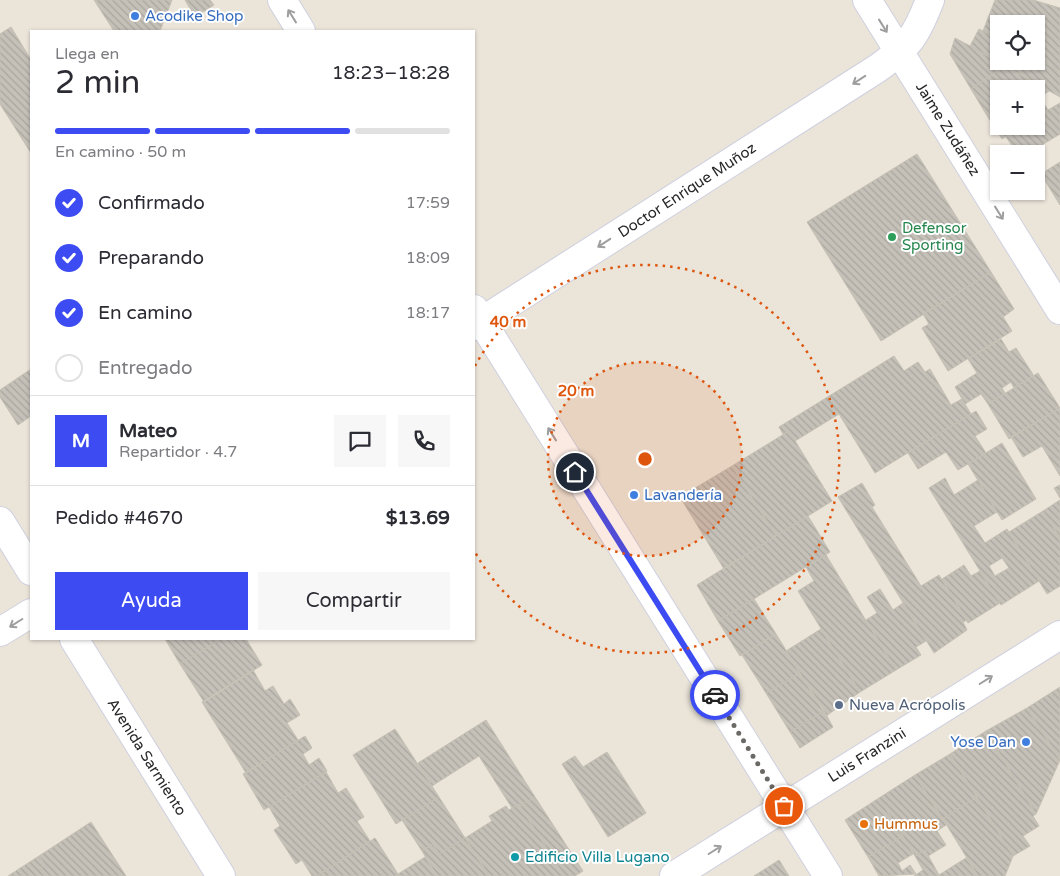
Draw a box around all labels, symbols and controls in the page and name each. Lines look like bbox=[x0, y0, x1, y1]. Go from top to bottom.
place label: Acodike Shop bbox=[145, 7, 244, 25]
one-way arrow bbox=[286, 9, 296, 23]
marker: Acodike Shop bbox=[129, 10, 141, 22]
map controls bbox=[990, 15, 1045, 200]
button: locate bbox=[990, 15, 1045, 70]
one-way arrow bbox=[879, 19, 889, 33]
text: Llega en bbox=[55, 44, 119, 64]
text: 18:23–18:28 bbox=[332, 62, 450, 84]
text: 2 min bbox=[55, 64, 140, 102]
one-way arrow bbox=[853, 75, 867, 85]
street label: Jaime Zudáñez bbox=[912, 79, 984, 179]
button: + bbox=[990, 80, 1045, 135]
street label: Doctor Enrique Muñoz bbox=[615, 139, 759, 241]
text: En camino · 50 m bbox=[55, 142, 186, 162]
button: − bbox=[990, 145, 1045, 200]
icon: check bbox=[55, 189, 83, 217]
text: Confirmado bbox=[98, 192, 205, 214]
text: 17:59 bbox=[406, 193, 450, 213]
one-way arrow bbox=[995, 205, 1005, 219]
place label: Defensor Sporting bbox=[902, 219, 967, 254]
marker: Defensor Sporting bbox=[886, 231, 898, 243]
one-way arrow bbox=[598, 238, 612, 248]
icon: check bbox=[55, 244, 83, 272]
text: Preparando bbox=[98, 247, 204, 269]
text: 18:09 bbox=[406, 248, 450, 268]
icon: check bbox=[55, 299, 83, 327]
text: En camino bbox=[98, 302, 193, 324]
text: 18:17 bbox=[406, 303, 450, 323]
text: 40 m bbox=[490, 313, 526, 331]
text: Entregado bbox=[98, 357, 193, 379]
text: 20 m bbox=[558, 382, 594, 400]
button: chat bbox=[334, 415, 386, 467]
button: phone bbox=[398, 415, 450, 467]
text: Mateo bbox=[119, 420, 177, 442]
one-way arrow bbox=[546, 427, 557, 441]
text: M bbox=[72, 430, 90, 452]
text: Repartidor · 4.7 bbox=[119, 442, 237, 462]
centre of rings bbox=[636, 450, 654, 468]
pin bbox=[554, 451, 596, 493]
icon: home bbox=[561, 458, 589, 486]
place label: Lavandería bbox=[644, 486, 722, 504]
marker: Lavandería bbox=[628, 489, 640, 501]
text: Pedido #4670 bbox=[55, 507, 183, 529]
text: $13.69 bbox=[386, 507, 450, 529]
button: Ayuda bbox=[55, 572, 248, 630]
button: Compartir bbox=[258, 572, 450, 630]
one-way arrow bbox=[9, 618, 23, 628]
courier bbox=[690, 670, 740, 720]
one-way arrow bbox=[979, 675, 993, 685]
icon: car bbox=[701, 681, 729, 709]
street label: Avenida Sarmiento bbox=[104, 695, 190, 819]
place label: Nueva Acrópolis bbox=[849, 696, 966, 714]
marker: Nueva Acrópolis bbox=[833, 699, 845, 711]
street label: Luis Franzini bbox=[825, 724, 909, 786]
place label: Yose Dan bbox=[950, 733, 1016, 751]
marker: Yose Dan bbox=[1020, 736, 1032, 748]
pin bbox=[763, 785, 805, 827]
icon: bag bbox=[770, 792, 798, 820]
place label: Hummus bbox=[874, 815, 938, 833]
marker: Hummus bbox=[858, 818, 870, 830]
one-way arrow bbox=[707, 845, 721, 855]
place label: Edificio Villa Lugano bbox=[525, 848, 670, 866]
marker: Edificio Villa Lugano bbox=[509, 851, 521, 863]

